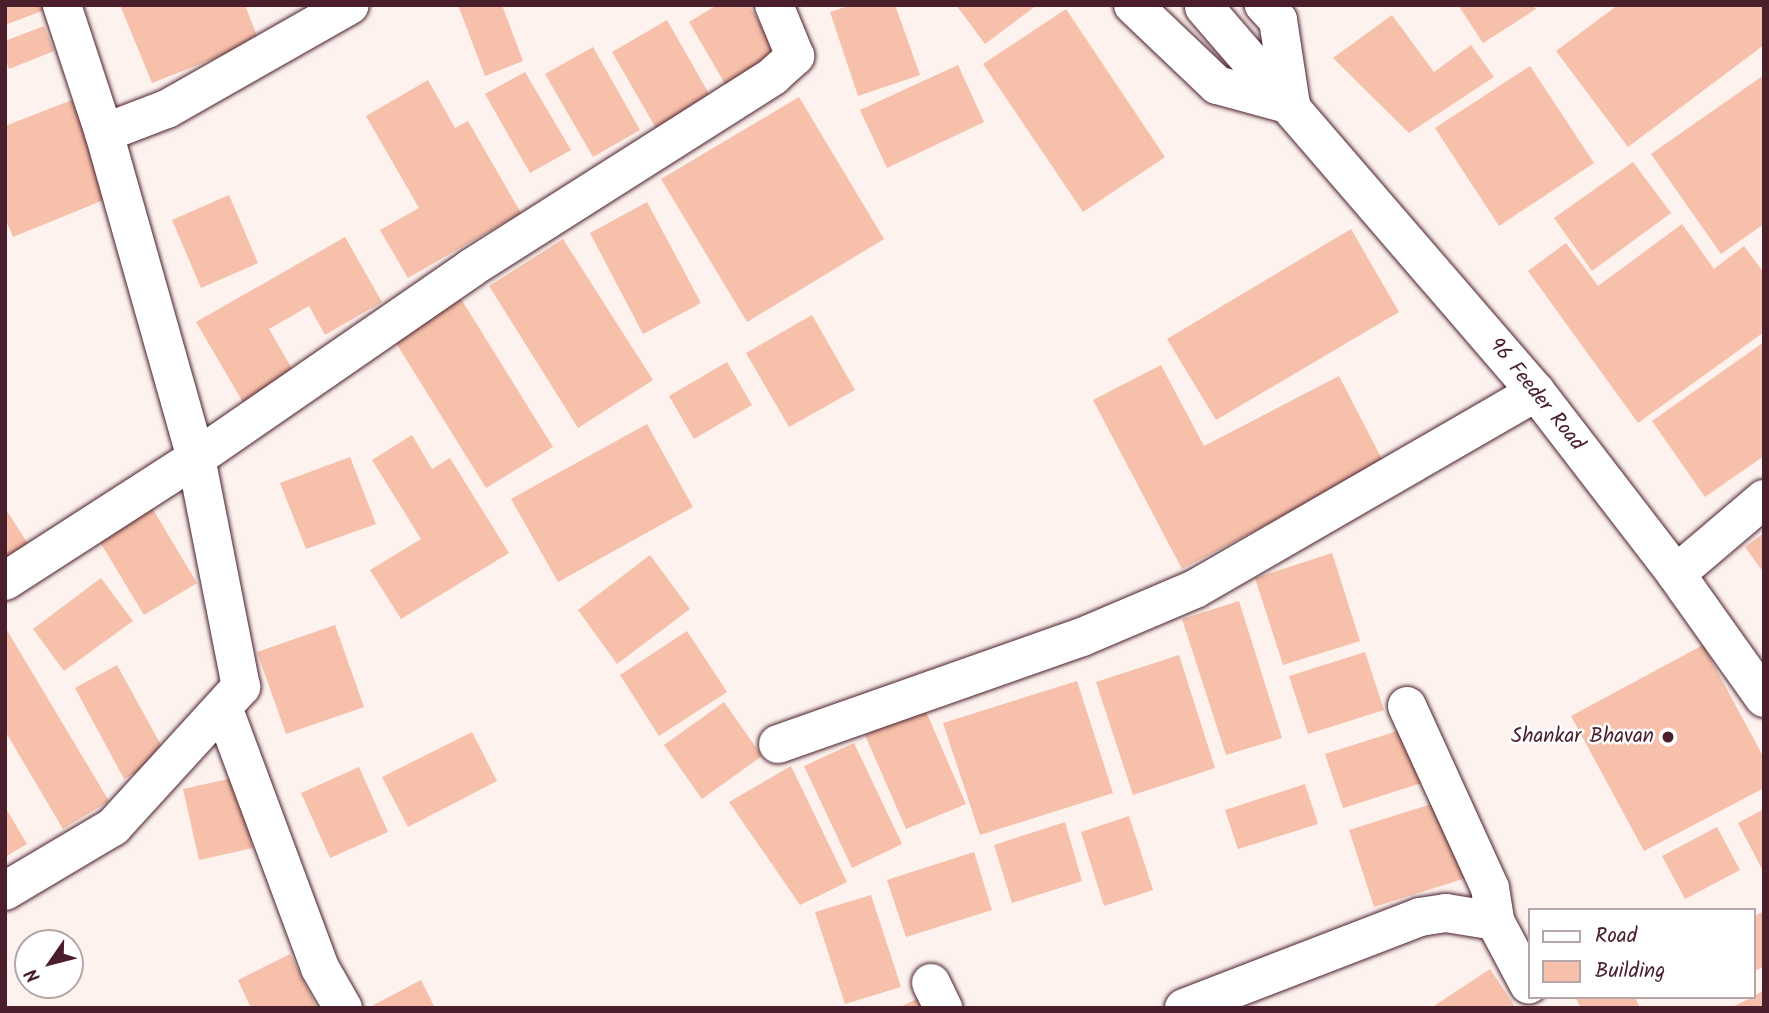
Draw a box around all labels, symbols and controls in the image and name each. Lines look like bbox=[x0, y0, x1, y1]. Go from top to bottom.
street label: 96 Feeder Road bbox=[1483, 334, 1589, 456]
place label: Shankar Bhavan bbox=[1511, 724, 1654, 750]
marker: Shankar Bhavan bbox=[1660, 729, 1676, 745]
legend bbox=[1528, 908, 1755, 999]
text: Road bbox=[1595, 920, 1637, 953]
north arrow bbox=[14, 929, 84, 999]
text: Building bbox=[1595, 955, 1665, 988]
text: N bbox=[18, 961, 49, 988]

